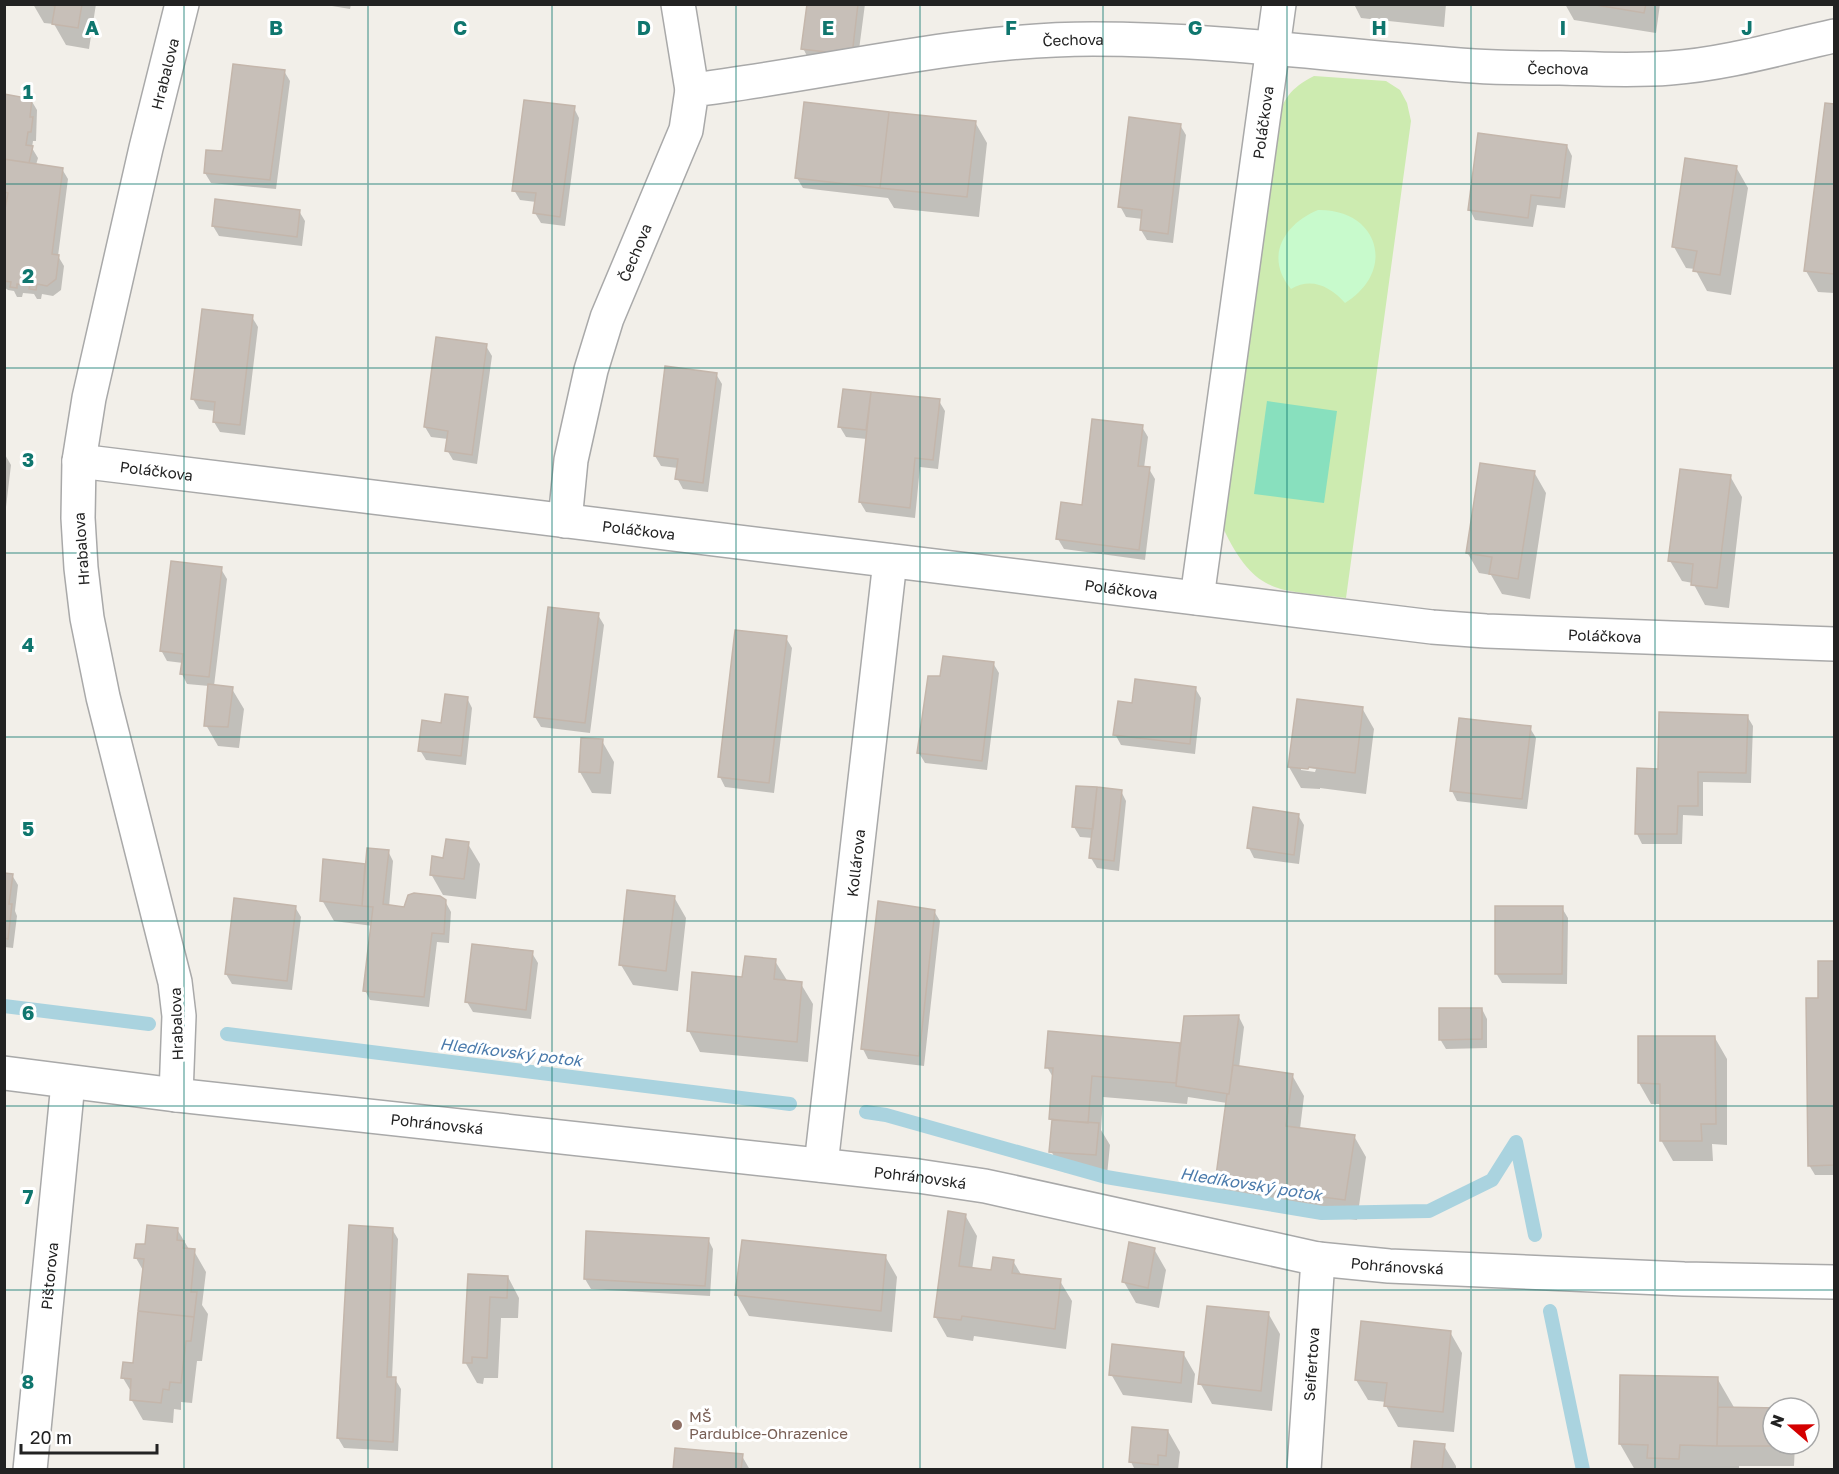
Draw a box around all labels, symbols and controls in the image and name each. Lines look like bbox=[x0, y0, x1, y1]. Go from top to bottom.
text: A bbox=[85, 15, 99, 39]
text: B bbox=[269, 15, 283, 39]
text: C bbox=[453, 15, 467, 39]
text: D bbox=[637, 15, 651, 39]
text: E bbox=[822, 15, 834, 39]
text: F bbox=[1005, 15, 1017, 39]
text: G bbox=[1188, 15, 1202, 39]
text: H bbox=[1371, 15, 1387, 39]
text: I bbox=[1560, 15, 1566, 39]
text: J bbox=[1741, 15, 1753, 39]
street label: Čechova bbox=[1042, 30, 1104, 50]
street label: Hrabalova bbox=[147, 36, 182, 111]
street label: Čechova bbox=[1527, 59, 1589, 78]
text: 1 bbox=[23, 79, 33, 103]
street label: Poláčkova bbox=[1249, 85, 1277, 160]
street label: Čechova bbox=[614, 221, 655, 284]
text: 2 bbox=[22, 263, 34, 287]
text: 3 bbox=[22, 447, 34, 471]
street label: Poláčkova bbox=[119, 457, 194, 484]
street label: Hrabalova bbox=[69, 512, 93, 586]
street label: Poláčkova bbox=[601, 516, 676, 543]
street label: Poláčkova bbox=[1084, 575, 1159, 602]
street label: Poláčkova bbox=[1568, 625, 1642, 646]
text: 4 bbox=[22, 632, 34, 656]
text: 5 bbox=[22, 816, 34, 840]
street label: Kollárova bbox=[843, 828, 868, 898]
street label: Hrabalova bbox=[166, 987, 186, 1061]
text: 6 bbox=[22, 1000, 34, 1024]
water label: Hledíkovský potok bbox=[439, 1033, 585, 1071]
street label: Pohránovská bbox=[390, 1109, 484, 1138]
street label: Pohránovská bbox=[873, 1162, 968, 1192]
water label: Hledíkovský potok bbox=[1179, 1163, 1325, 1205]
text: 7 bbox=[23, 1184, 34, 1208]
street label: Pištorova bbox=[37, 1241, 61, 1310]
street label: Pohránovská bbox=[1350, 1253, 1444, 1277]
street label: Seifertova bbox=[1300, 1327, 1322, 1402]
text: 8 bbox=[22, 1369, 34, 1393]
north arrow bbox=[1761, 1396, 1821, 1456]
place label: MŠ Pardubice-Ohrazenice bbox=[689, 1407, 848, 1442]
text: N bbox=[1765, 1412, 1788, 1430]
scale bar bbox=[21, 1417, 158, 1455]
marker: MŠ Pardubice-Ohrazenice bbox=[670, 1418, 684, 1432]
text: 20 m bbox=[30, 1426, 72, 1448]

